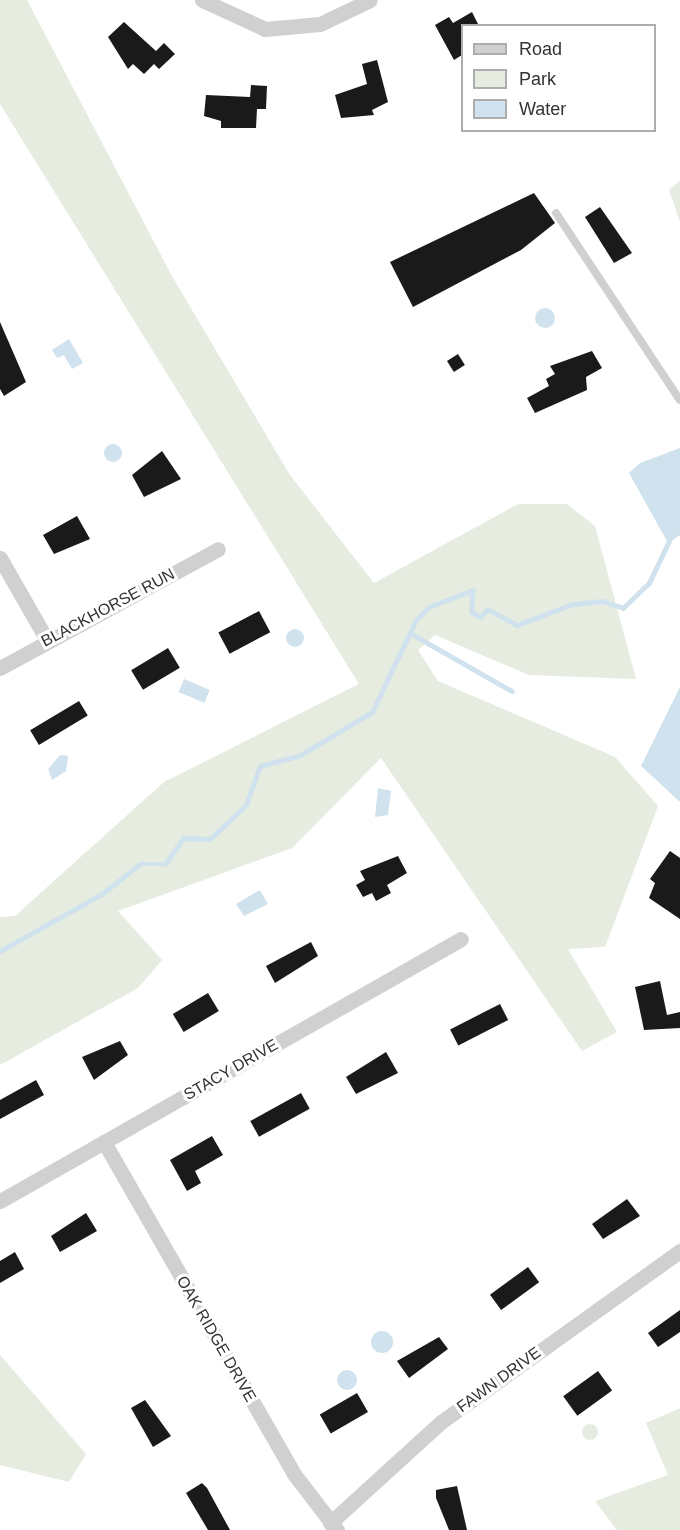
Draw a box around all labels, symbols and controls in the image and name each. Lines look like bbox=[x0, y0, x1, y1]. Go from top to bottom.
legend bbox=[461, 24, 656, 132]
text: Road bbox=[519, 39, 562, 59]
text: Park bbox=[519, 69, 556, 89]
text: Water bbox=[519, 99, 566, 119]
street label: BLACKHORSE RUN bbox=[38, 565, 178, 651]
street label: STACY DRIVE bbox=[181, 1035, 281, 1105]
street label: OAK RIDGE DRIVE bbox=[172, 1273, 260, 1405]
street label: FAWN DRIVE bbox=[453, 1343, 545, 1417]

